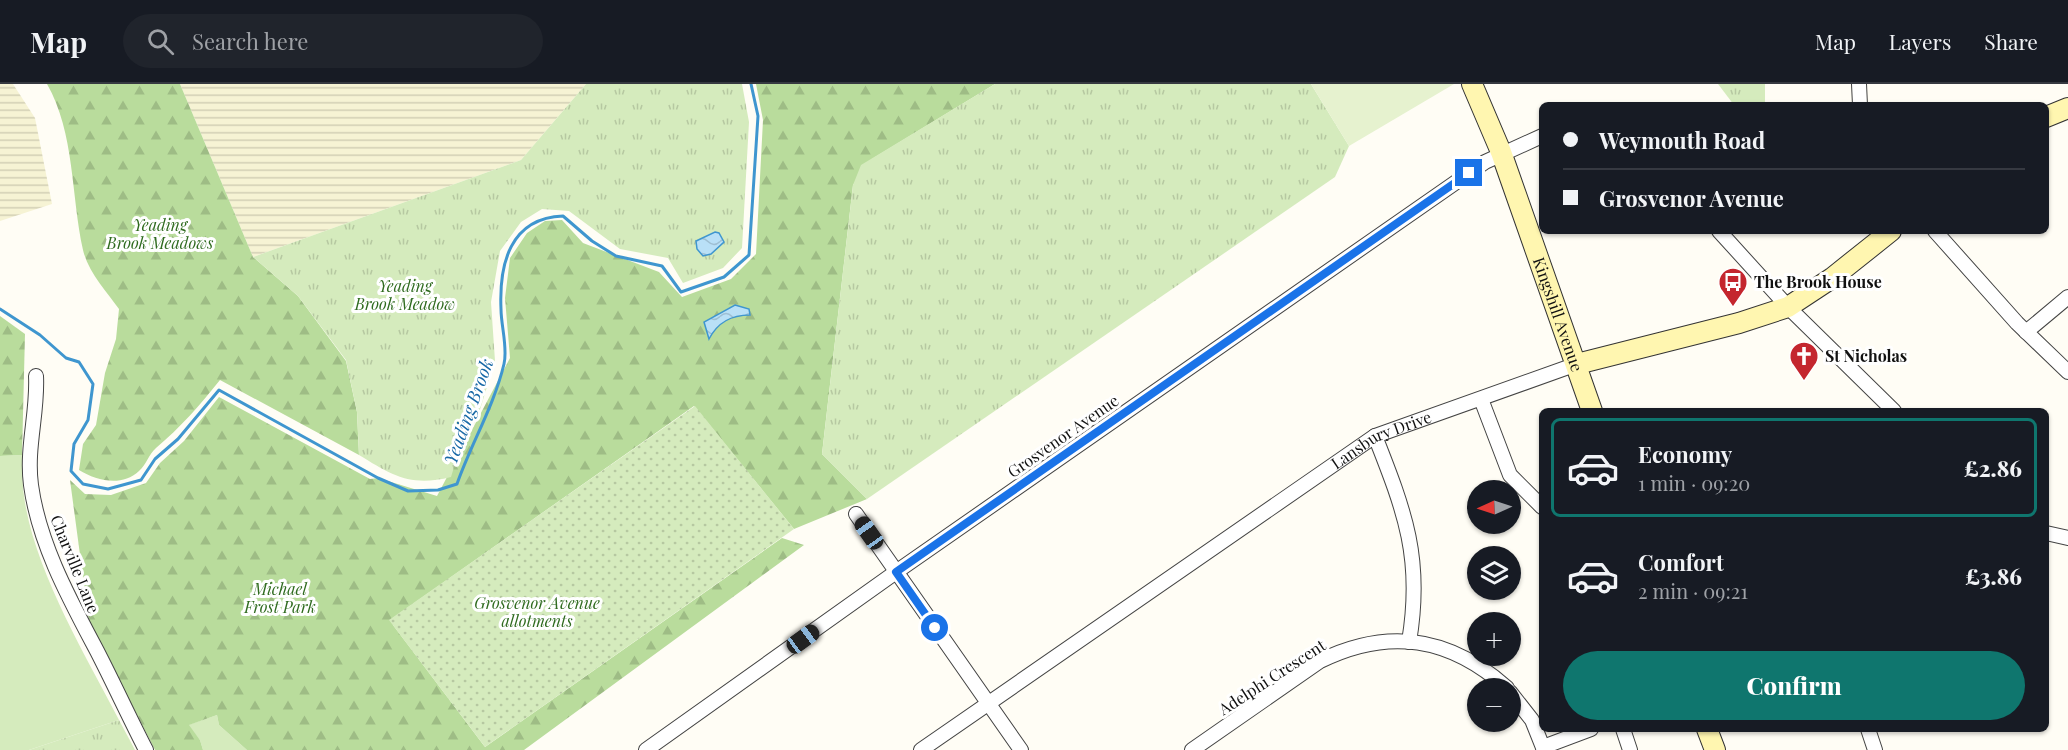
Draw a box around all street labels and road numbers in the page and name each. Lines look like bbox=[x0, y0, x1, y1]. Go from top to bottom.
street label: Kingshill Avenue bbox=[1529, 254, 1588, 374]
street label: Grosvenor Avenue bbox=[1003, 389, 1122, 482]
street label: Lansbury Drive bbox=[1327, 406, 1434, 473]
street label: Charville Lane bbox=[46, 512, 105, 616]
street label: Adelphi Crescent bbox=[1213, 634, 1330, 720]

